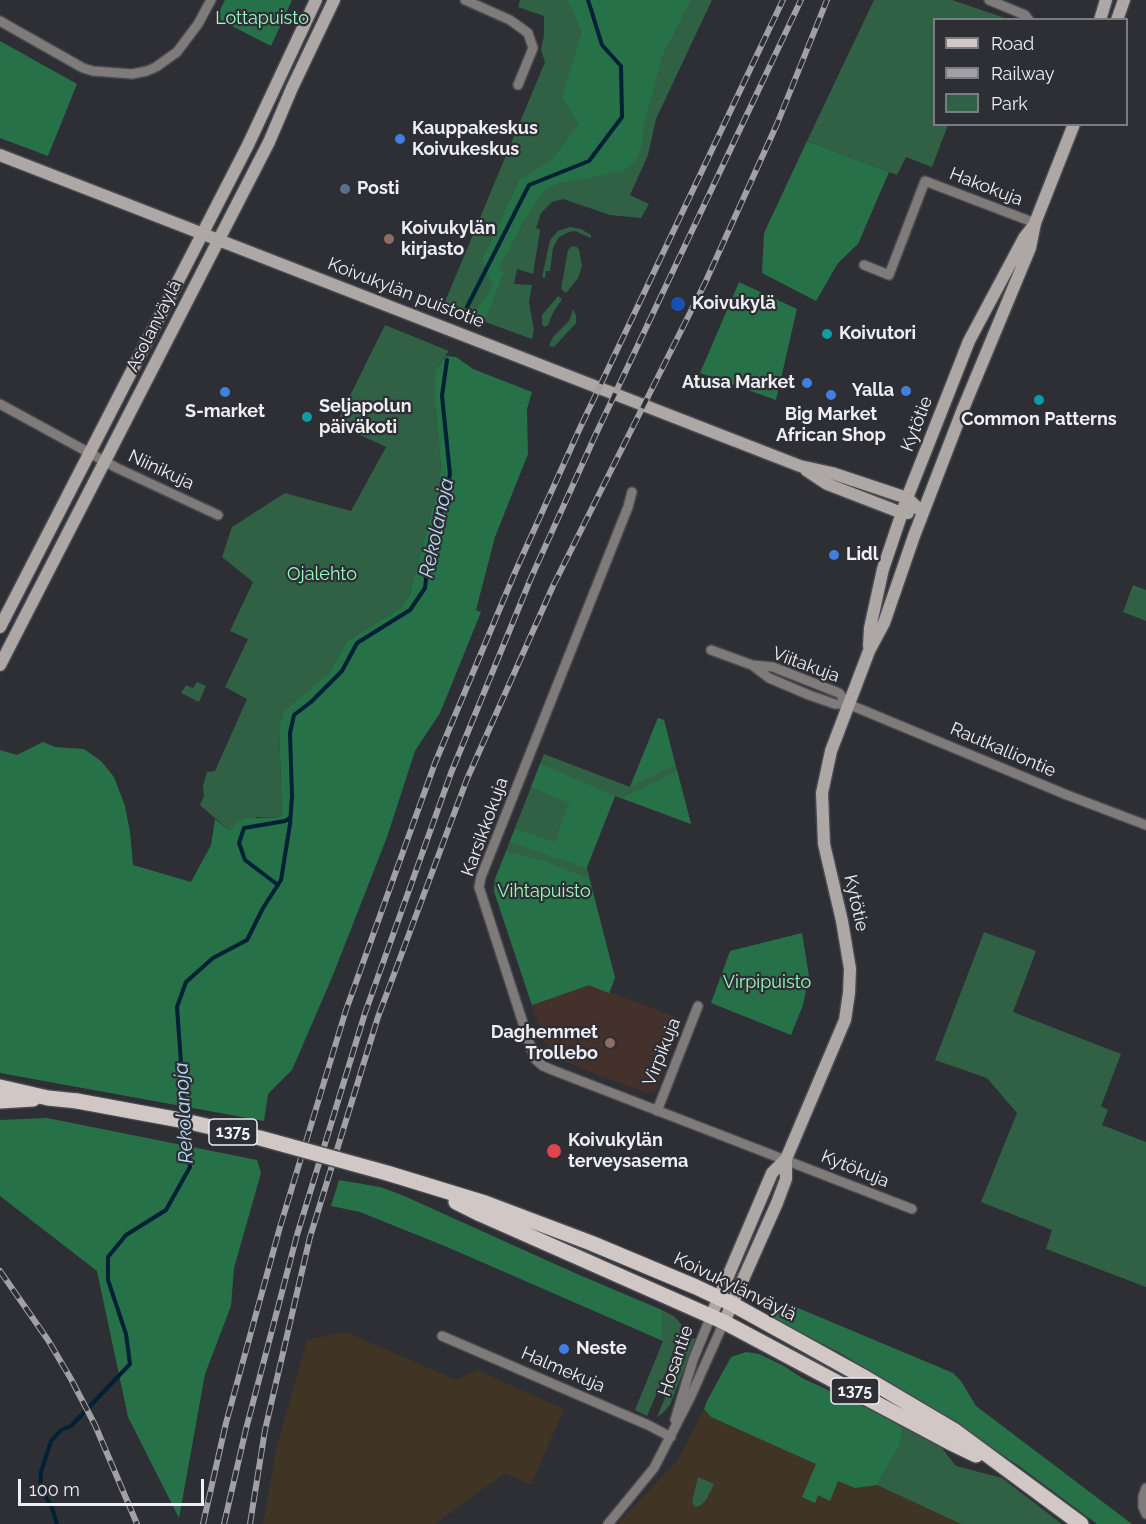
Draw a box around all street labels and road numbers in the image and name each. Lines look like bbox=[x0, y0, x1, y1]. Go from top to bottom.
street label: Hakokuja bbox=[946, 163, 1026, 211]
street label: Koivukylän puistotie bbox=[324, 253, 488, 333]
street label: Asolanväylä bbox=[122, 277, 186, 375]
street label: Kytötie bbox=[897, 393, 937, 455]
street label: Niinikuja bbox=[125, 445, 197, 495]
street label: Viitakuja bbox=[769, 643, 843, 687]
street label: Rautkalliontie bbox=[947, 718, 1059, 782]
street label: Karsikkokuja bbox=[457, 775, 513, 879]
street label: Kytötie bbox=[839, 872, 873, 934]
street label: Virpikuja bbox=[639, 1015, 685, 1089]
road number: 1375 bbox=[209, 1119, 257, 1145]
street label: Kytökuja bbox=[818, 1146, 892, 1192]
street label: Koivukylänväylä bbox=[670, 1248, 800, 1326]
street label: Hosantie bbox=[654, 1323, 698, 1399]
street label: Halmekuja bbox=[518, 1343, 608, 1397]
road number: 1375 bbox=[831, 1378, 879, 1404]

